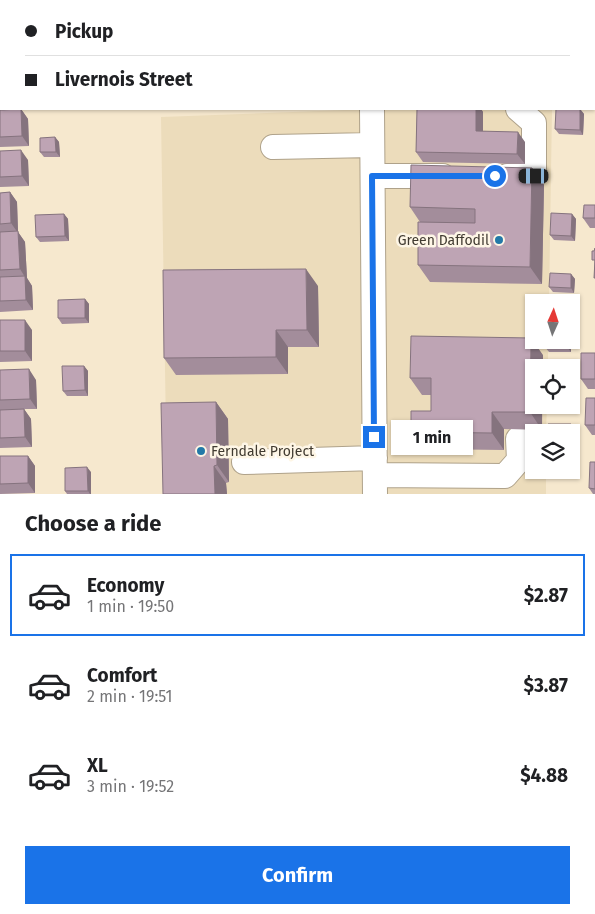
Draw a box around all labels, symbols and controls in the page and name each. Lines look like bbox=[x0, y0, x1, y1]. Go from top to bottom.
text: Pickup bbox=[55, 20, 113, 43]
text: Livernois Street bbox=[55, 68, 192, 91]
route start bbox=[484, 165, 506, 187]
car bbox=[519, 169, 549, 184]
place label: Green Daffodil bbox=[398, 232, 489, 249]
marker: Green Daffodil bbox=[493, 234, 505, 246]
north arrow bbox=[525, 294, 580, 349]
map controls bbox=[525, 294, 580, 479]
button: locate bbox=[525, 359, 580, 414]
callout: 1 min bbox=[392, 420, 474, 454]
button: layers bbox=[525, 424, 580, 479]
route end bbox=[363, 426, 385, 448]
text: 1 min bbox=[413, 428, 451, 447]
place label: Ferndale Project bbox=[211, 443, 315, 460]
marker: Ferndale Project bbox=[195, 445, 207, 457]
text: Choose a ride bbox=[25, 510, 161, 537]
icon: car bbox=[27, 573, 72, 618]
text: Economy bbox=[87, 574, 164, 597]
text: $2.87 bbox=[524, 584, 568, 607]
text: 1 min · 19:50 bbox=[87, 597, 174, 616]
icon: car bbox=[27, 663, 72, 708]
text: Comfort bbox=[87, 664, 157, 687]
text: $3.87 bbox=[523, 674, 568, 697]
text: 2 min · 19:51 bbox=[87, 687, 172, 706]
icon: car bbox=[27, 753, 72, 798]
text: XL bbox=[87, 754, 108, 777]
text: $4.88 bbox=[520, 764, 568, 787]
text: 3 min · 19:52 bbox=[87, 777, 174, 796]
button: Confirm bbox=[25, 846, 570, 904]

